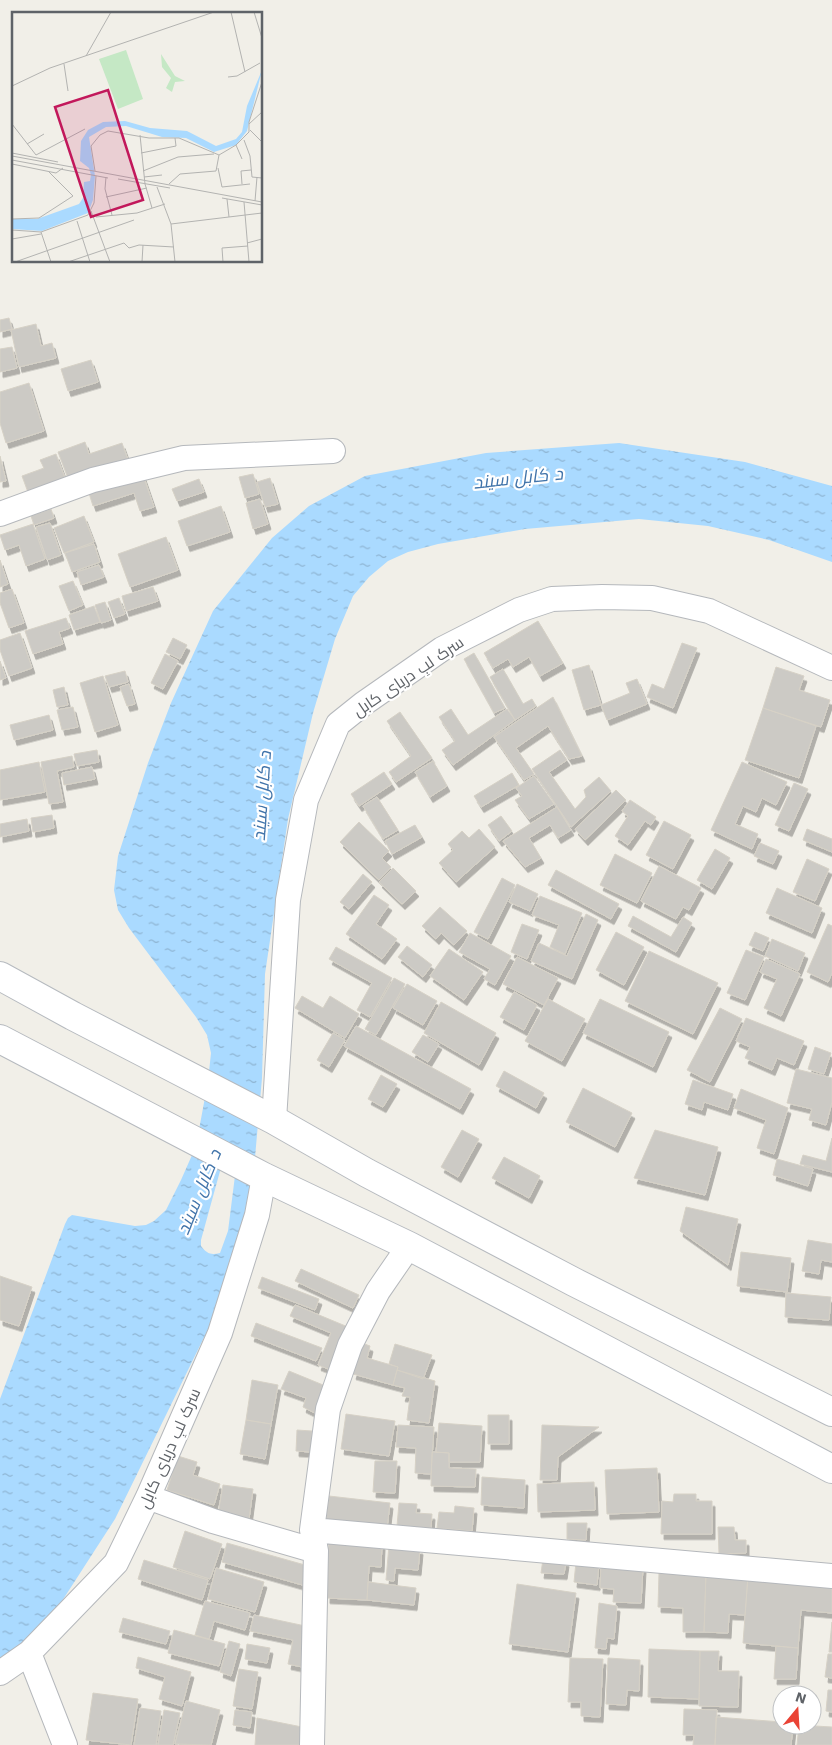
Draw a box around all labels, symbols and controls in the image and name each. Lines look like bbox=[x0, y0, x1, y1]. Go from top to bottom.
inset map bbox=[12, 12, 262, 262]
water label: د کابل سيند bbox=[472, 462, 565, 494]
street label: سرک لبِ دریای کابل bbox=[349, 632, 468, 721]
water label: د کابل سيند bbox=[248, 749, 276, 842]
water label: د کابل سيند bbox=[172, 1145, 227, 1238]
street label: سرک لبِ دریای کابل bbox=[134, 1385, 205, 1512]
north arrow bbox=[772, 1685, 822, 1735]
text: N bbox=[794, 1688, 808, 1707]

